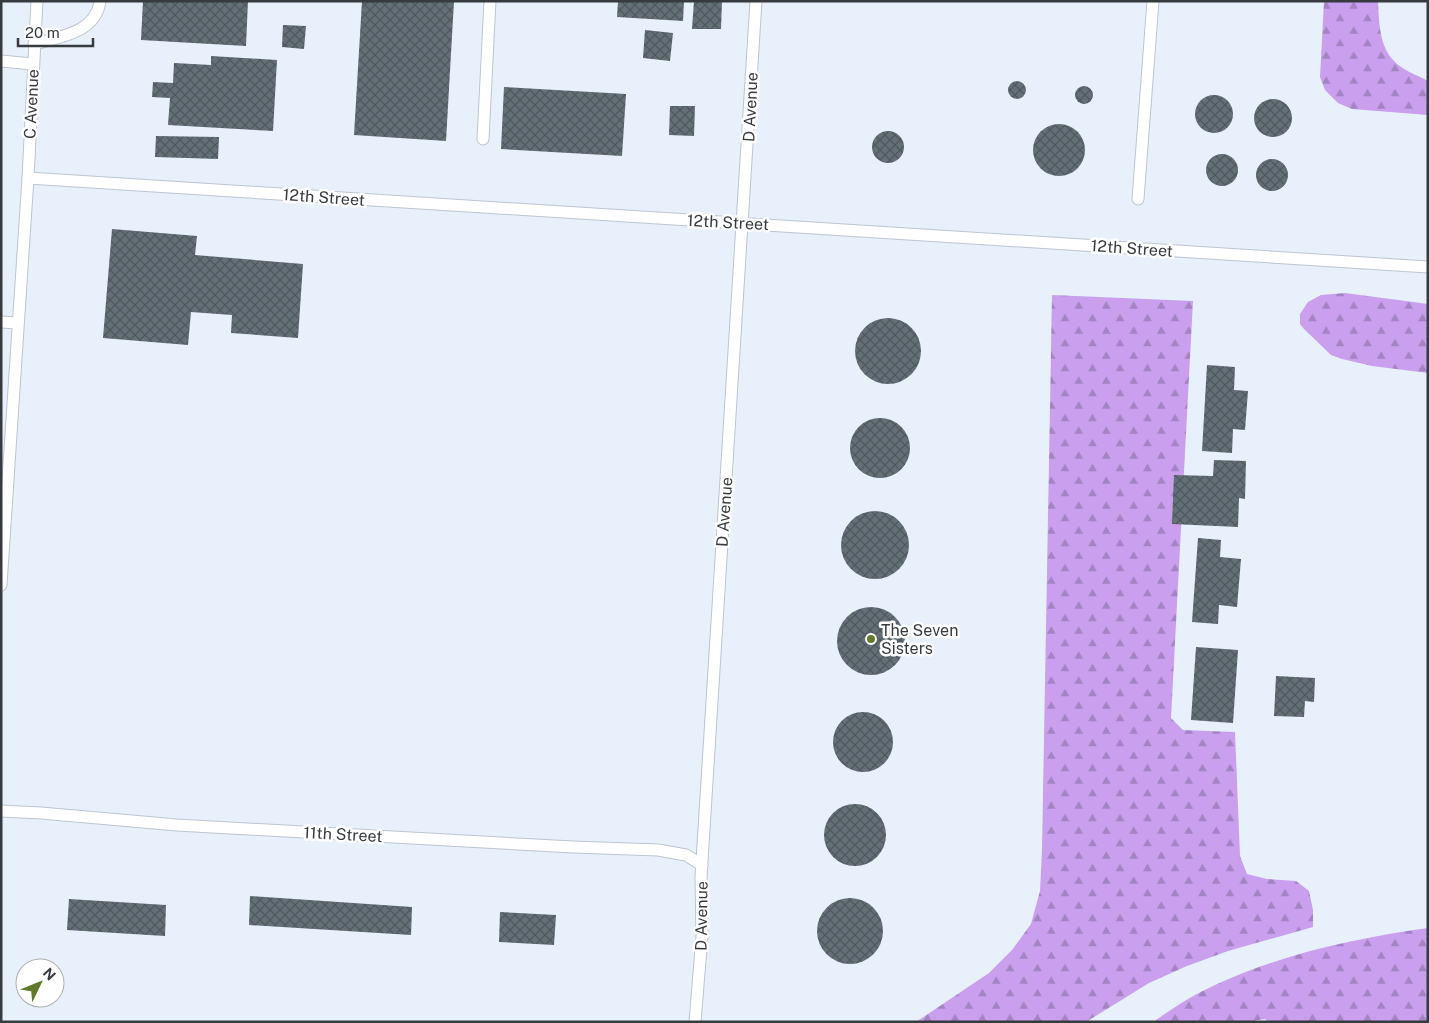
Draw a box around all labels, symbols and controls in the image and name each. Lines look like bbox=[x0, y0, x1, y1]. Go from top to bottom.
scale bar bbox=[18, 15, 92, 47]
text: 20 m bbox=[25, 24, 60, 41]
street label: C Avenue bbox=[20, 69, 43, 139]
street label: D Avenue bbox=[739, 72, 762, 142]
street label: 12th Street bbox=[282, 185, 366, 210]
street label: 12th Street bbox=[686, 211, 769, 234]
street label: 12th Street bbox=[1090, 236, 1174, 261]
street label: D Avenue bbox=[713, 476, 736, 548]
place label: The Seven Sisters bbox=[881, 621, 958, 658]
marker: The Seven Sisters bbox=[865, 633, 877, 645]
street label: 11th Street bbox=[303, 823, 383, 846]
street label: D Avenue bbox=[691, 881, 712, 951]
north arrow bbox=[15, 958, 65, 1008]
text: N bbox=[40, 965, 59, 984]

